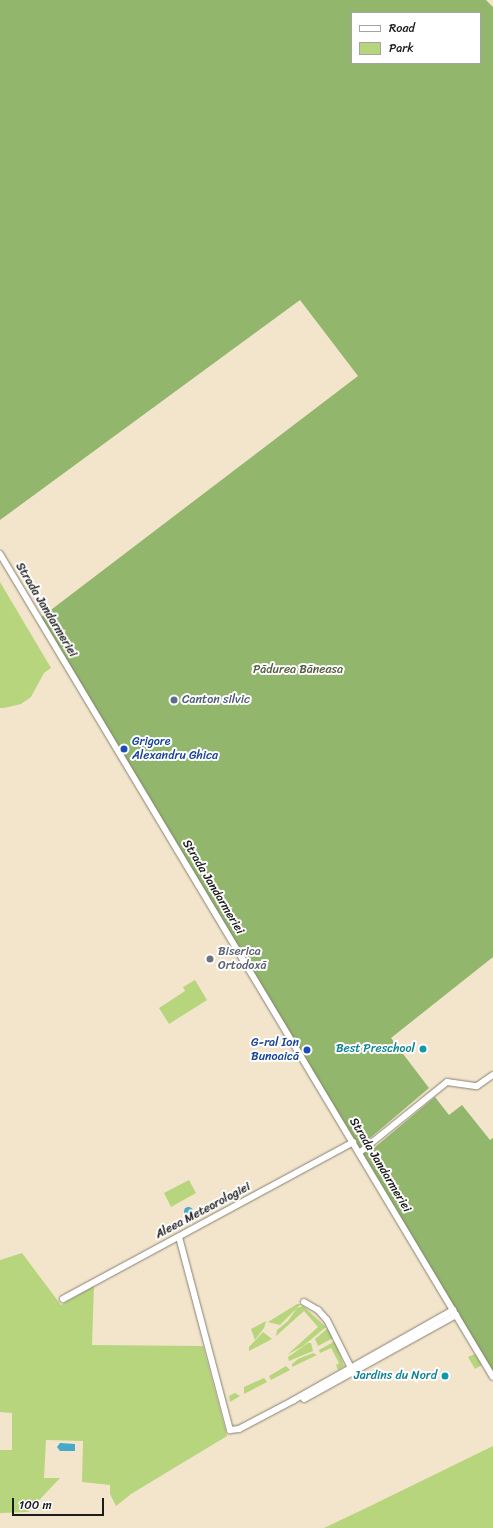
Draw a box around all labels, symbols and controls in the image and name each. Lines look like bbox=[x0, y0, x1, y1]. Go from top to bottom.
legend bbox=[351, 12, 481, 64]
text: Road bbox=[389, 17, 415, 39]
text: Park bbox=[389, 37, 414, 59]
street label: Strada Jandarmeriei bbox=[12, 560, 80, 660]
park label: Pădurea Băneasa bbox=[253, 663, 343, 677]
place label: Canton silvic bbox=[182, 693, 250, 707]
marker: Canton silvic bbox=[169, 695, 179, 705]
place label: Grigore Alexandru Ghica bbox=[132, 735, 218, 763]
marker: Grigore Alexandru Ghica bbox=[119, 744, 129, 754]
street label: Strada Jandarmeriei bbox=[179, 837, 247, 937]
place label: Biserica Ortodoxă bbox=[218, 945, 267, 973]
marker: Biserica Ortodoxă bbox=[205, 954, 215, 964]
place label: G-ral Ion Bunoaică bbox=[251, 1036, 299, 1064]
place label: Best Preschool bbox=[336, 1042, 415, 1056]
marker: Best Preschool bbox=[418, 1044, 428, 1054]
marker: G-ral Ion Bunoaică bbox=[302, 1045, 312, 1055]
street label: Strada Jandarmeriei bbox=[346, 1115, 414, 1215]
street label: Aleea Meteorologiei bbox=[153, 1180, 253, 1242]
place label: Jardins du Nord bbox=[354, 1369, 437, 1383]
marker: Jardins du Nord bbox=[440, 1371, 450, 1381]
scale bar bbox=[14, 1490, 106, 1516]
text: 100 m bbox=[19, 1494, 52, 1516]

